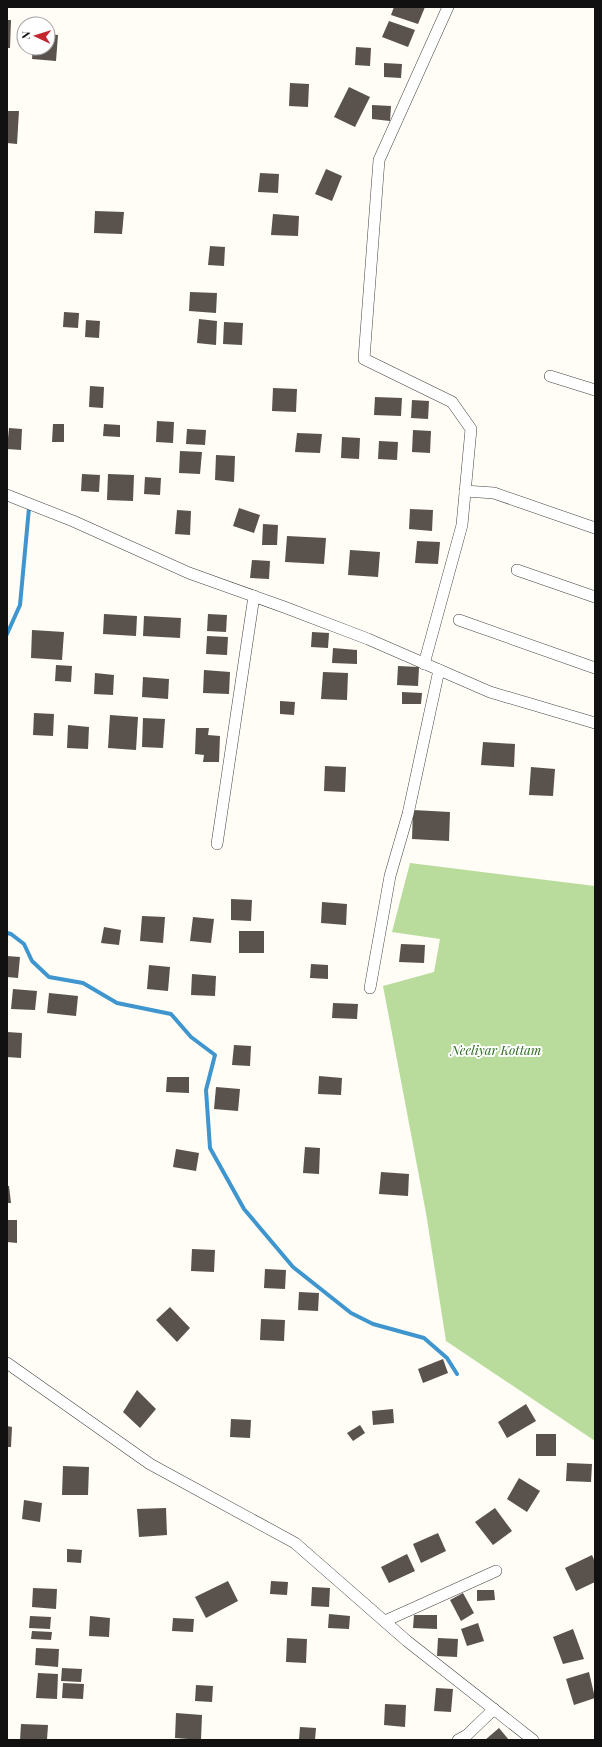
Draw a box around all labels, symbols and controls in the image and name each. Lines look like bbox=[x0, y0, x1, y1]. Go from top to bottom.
north arrow bbox=[16, 16, 56, 56]
text: N bbox=[18, 31, 33, 40]
park label: Neeliyar Kottam bbox=[450, 1041, 541, 1058]

